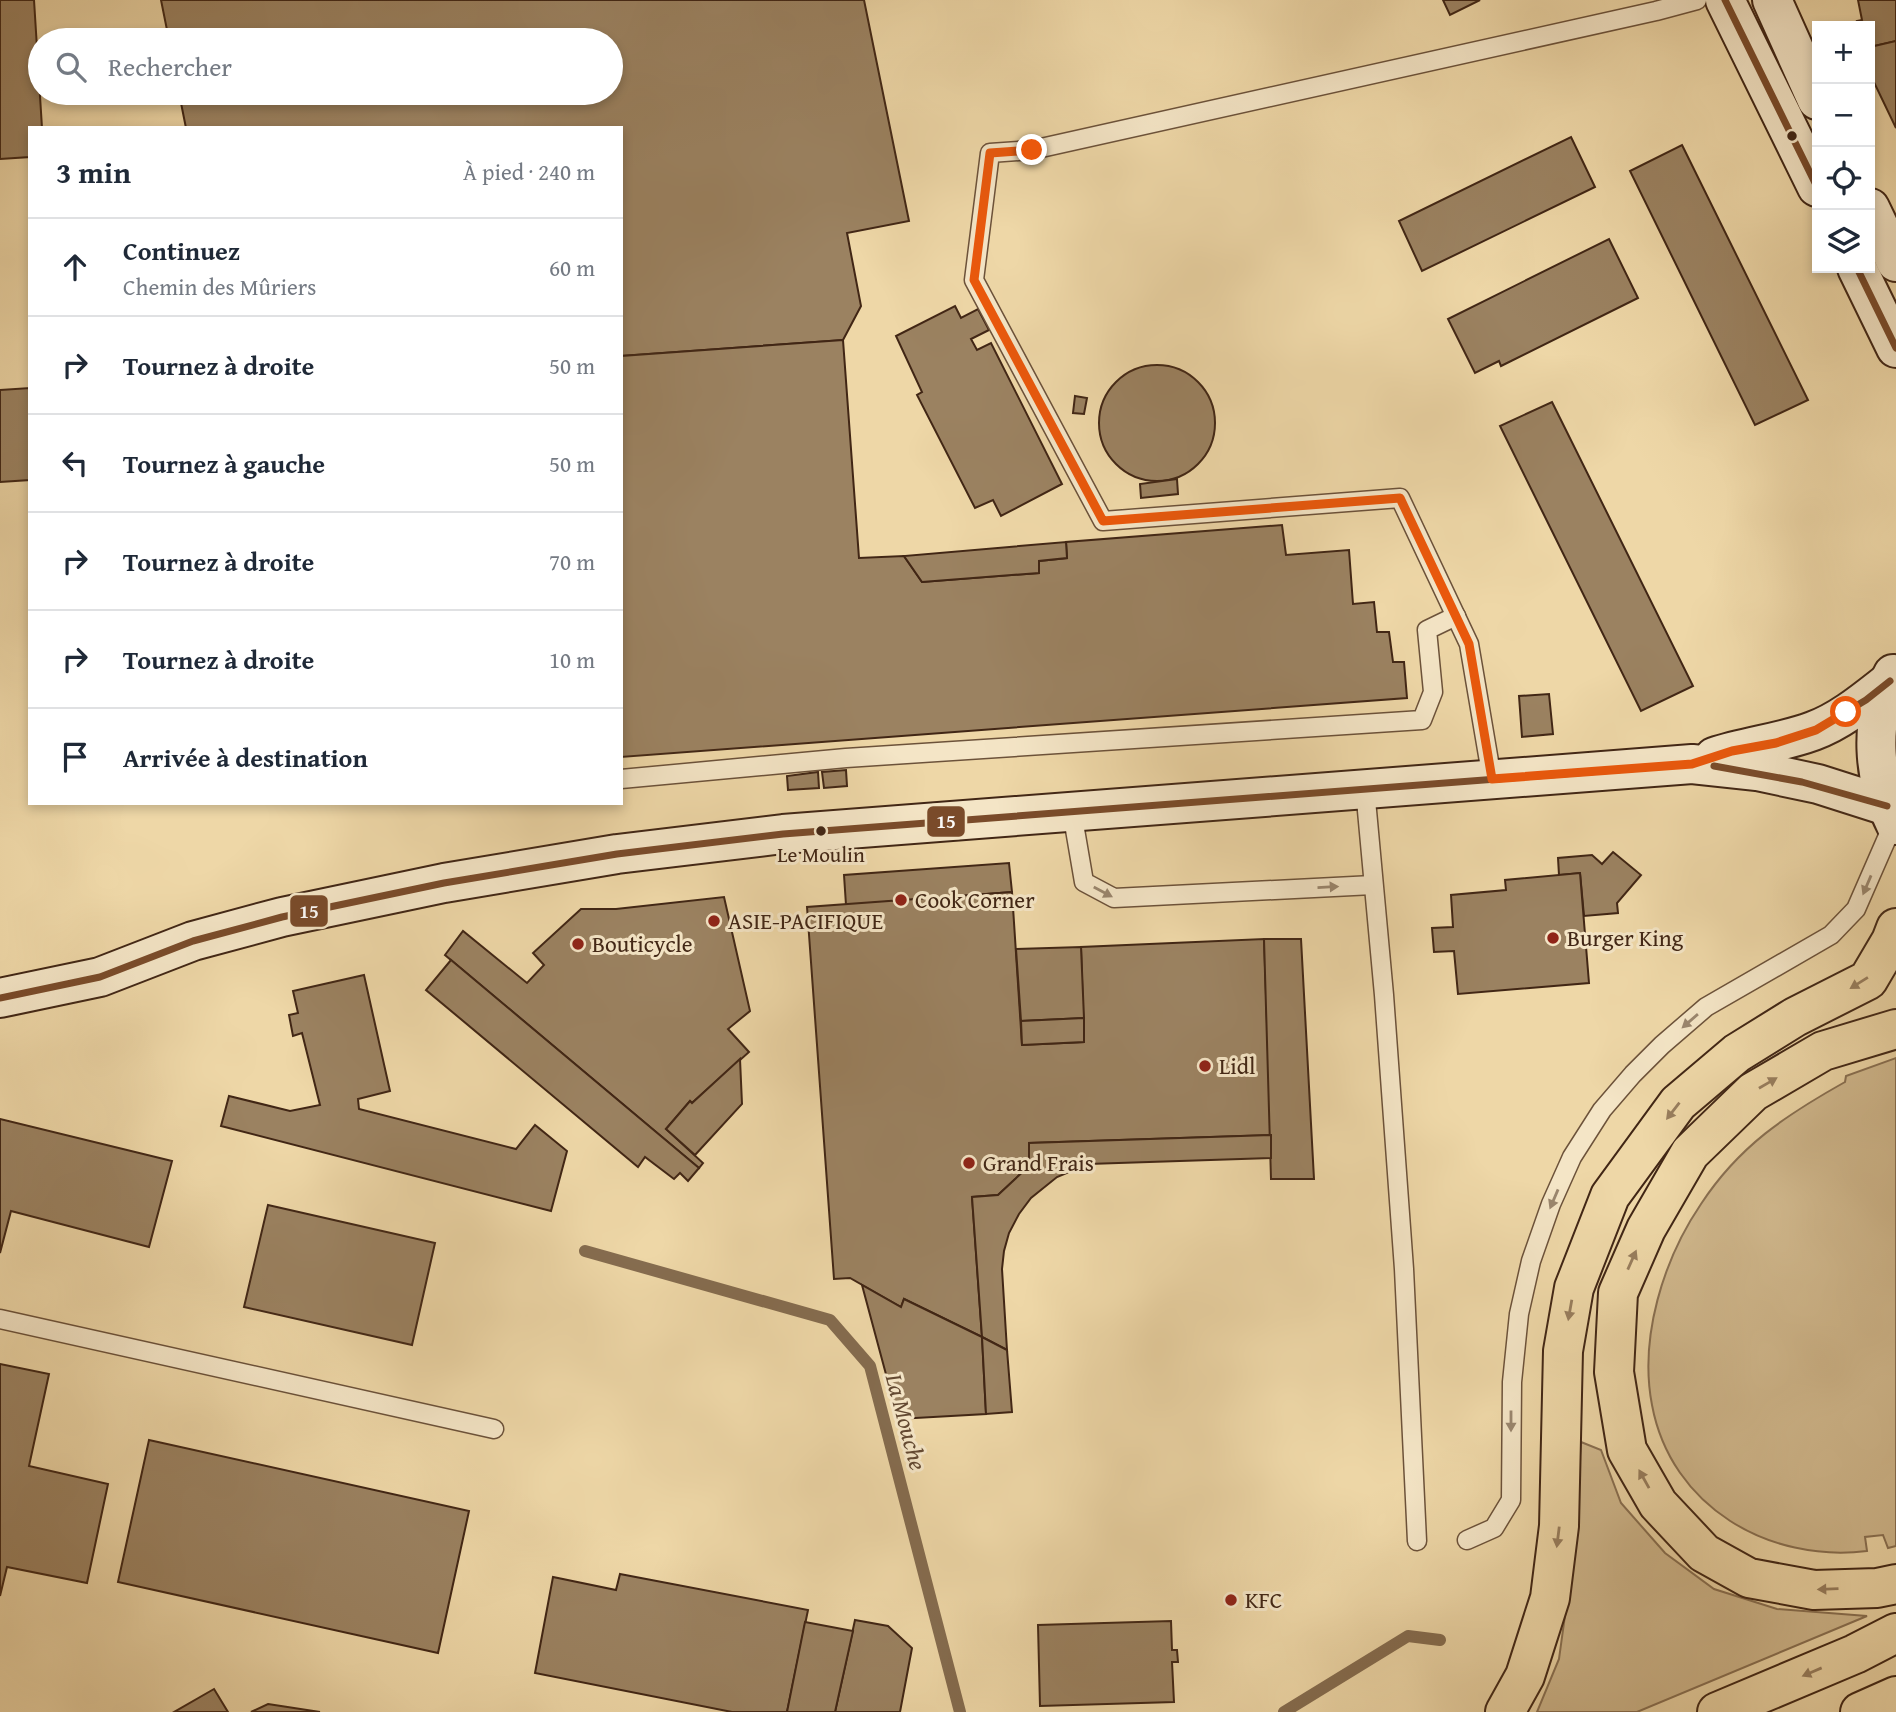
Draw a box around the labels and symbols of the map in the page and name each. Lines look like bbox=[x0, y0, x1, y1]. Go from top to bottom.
unlabelled marker bbox=[1785, 129, 1799, 143]
route end bbox=[1016, 134, 1047, 165]
route start bbox=[1830, 696, 1861, 727]
line badge: 15 bbox=[926, 805, 966, 838]
text: 15 bbox=[936, 807, 956, 835]
marker: Le Moulin bbox=[814, 824, 828, 838]
place label: Le Moulin bbox=[777, 839, 865, 870]
one-way arrow bbox=[1861, 875, 1873, 895]
one-way arrow bbox=[1318, 882, 1340, 893]
place label: Cook Corner bbox=[915, 883, 1035, 916]
one-way arrow bbox=[1093, 886, 1113, 898]
marker: Cook Corner bbox=[893, 892, 909, 908]
line badge: 15 bbox=[289, 894, 329, 928]
text: 15 bbox=[299, 897, 319, 925]
place label: ASIE-PACIFIQUE bbox=[728, 904, 883, 937]
marker: ASIE-PACIFIQUE bbox=[706, 913, 722, 929]
place label: Burger King bbox=[1567, 921, 1684, 954]
place label: Bouticycle bbox=[592, 927, 693, 960]
marker: Burger King bbox=[1545, 930, 1561, 946]
marker: Bouticycle bbox=[570, 936, 586, 952]
one-way arrow bbox=[1849, 977, 1869, 990]
one-way arrow bbox=[1682, 1013, 1699, 1028]
place label: Lidl bbox=[1219, 1049, 1255, 1082]
marker: Lidl bbox=[1197, 1058, 1213, 1074]
one-way arrow bbox=[1758, 1077, 1778, 1089]
one-way arrow bbox=[1666, 1101, 1681, 1119]
place label: Grand Frais bbox=[983, 1146, 1094, 1179]
marker: Grand Frais bbox=[961, 1155, 977, 1171]
one-way arrow bbox=[1548, 1189, 1559, 1210]
one-way arrow bbox=[1627, 1250, 1638, 1271]
one-way arrow bbox=[1565, 1300, 1576, 1322]
water label: La Mouche bbox=[877, 1369, 936, 1474]
one-way arrow bbox=[1506, 1410, 1517, 1432]
one-way arrow bbox=[1638, 1470, 1650, 1489]
one-way arrow bbox=[1552, 1526, 1563, 1548]
place label: KFC bbox=[1245, 1583, 1282, 1616]
one-way arrow bbox=[1817, 1584, 1839, 1595]
marker: KFC bbox=[1223, 1592, 1239, 1608]
one-way arrow bbox=[1802, 1666, 1822, 1678]

